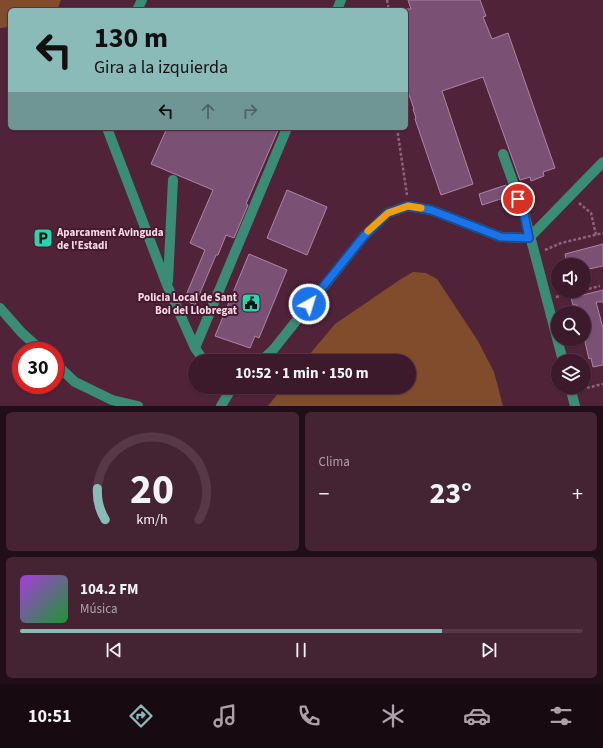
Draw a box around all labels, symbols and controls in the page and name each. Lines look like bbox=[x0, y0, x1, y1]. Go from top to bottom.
text: 130 m bbox=[94, 18, 168, 58]
icon: left bbox=[28, 24, 80, 76]
text: Gira a la izquierda bbox=[94, 55, 228, 80]
icon: left bbox=[155, 100, 177, 122]
icon: ahead bbox=[197, 100, 219, 122]
icon: right bbox=[239, 100, 261, 122]
pin bbox=[501, 182, 535, 216]
icon: arrive bbox=[507, 188, 529, 210]
place label: Aparcament Avinguda de l'Estadi bbox=[56, 225, 164, 253]
parking icon: Aparcament Avinguda de l'Estadi bbox=[32, 227, 54, 249]
map controls bbox=[551, 258, 591, 394]
button: sound bbox=[551, 258, 591, 298]
position arrow bbox=[288, 283, 330, 325]
place label: Policia Local de Sant Boi del Llobregat bbox=[138, 290, 238, 318]
public building icon: Policia Local de Sant Boi del Llobregat bbox=[240, 292, 262, 314]
button: search bbox=[551, 306, 591, 346]
speed limit sign: 30 bbox=[12, 342, 64, 394]
button: layers bbox=[551, 354, 591, 394]
text: 10:52 · 1 min · 150 m bbox=[235, 363, 369, 384]
text: Clima bbox=[319, 453, 350, 471]
text: 20 bbox=[130, 459, 174, 519]
text: 23° bbox=[429, 472, 472, 515]
text: − bbox=[319, 478, 329, 510]
text: + bbox=[572, 478, 583, 510]
text: km/h bbox=[136, 508, 168, 529]
text: 104.2 FM bbox=[80, 579, 138, 600]
text: Música bbox=[80, 600, 118, 618]
icon: previous bbox=[103, 639, 125, 661]
icon: pause bbox=[290, 639, 312, 661]
icon: next bbox=[478, 639, 500, 661]
icon: directions bbox=[127, 702, 155, 730]
icon: music bbox=[211, 702, 239, 730]
icon: phone bbox=[295, 702, 323, 730]
icon: climate bbox=[379, 702, 407, 730]
icon: car bbox=[463, 702, 491, 730]
icon: filters bbox=[547, 702, 575, 730]
text: 10:51 bbox=[28, 704, 71, 729]

